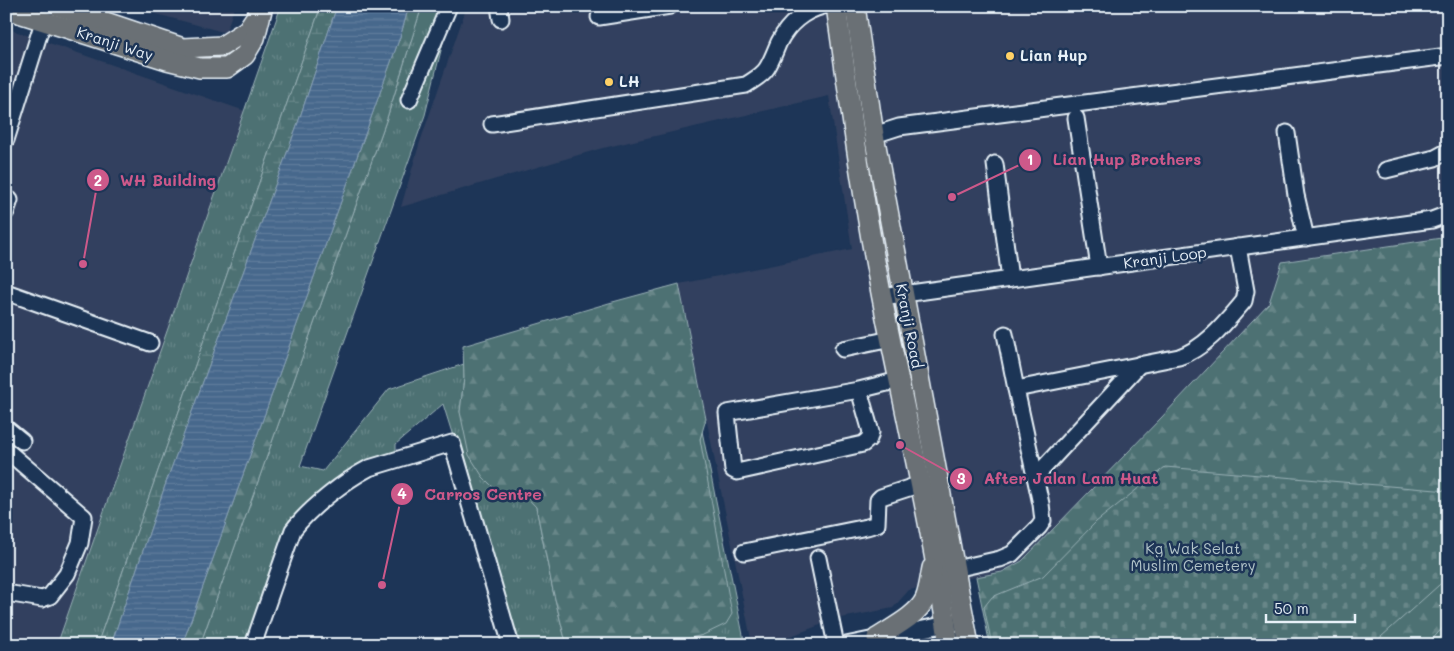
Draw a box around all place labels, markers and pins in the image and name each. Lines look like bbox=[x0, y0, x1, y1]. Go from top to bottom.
place label: Lian Hup bbox=[1020, 45, 1087, 65]
marker: Lian Hup bbox=[1004, 50, 1016, 62]
place label: LH bbox=[619, 71, 640, 91]
marker: LH bbox=[603, 76, 615, 88]
callout: Lian Hup Brothers bbox=[1017, 144, 1211, 175]
callout: WH Building bbox=[85, 165, 226, 196]
callout: After Jalan Lam Huat bbox=[949, 463, 1169, 494]
callout: Carros Centre bbox=[390, 479, 552, 510]

